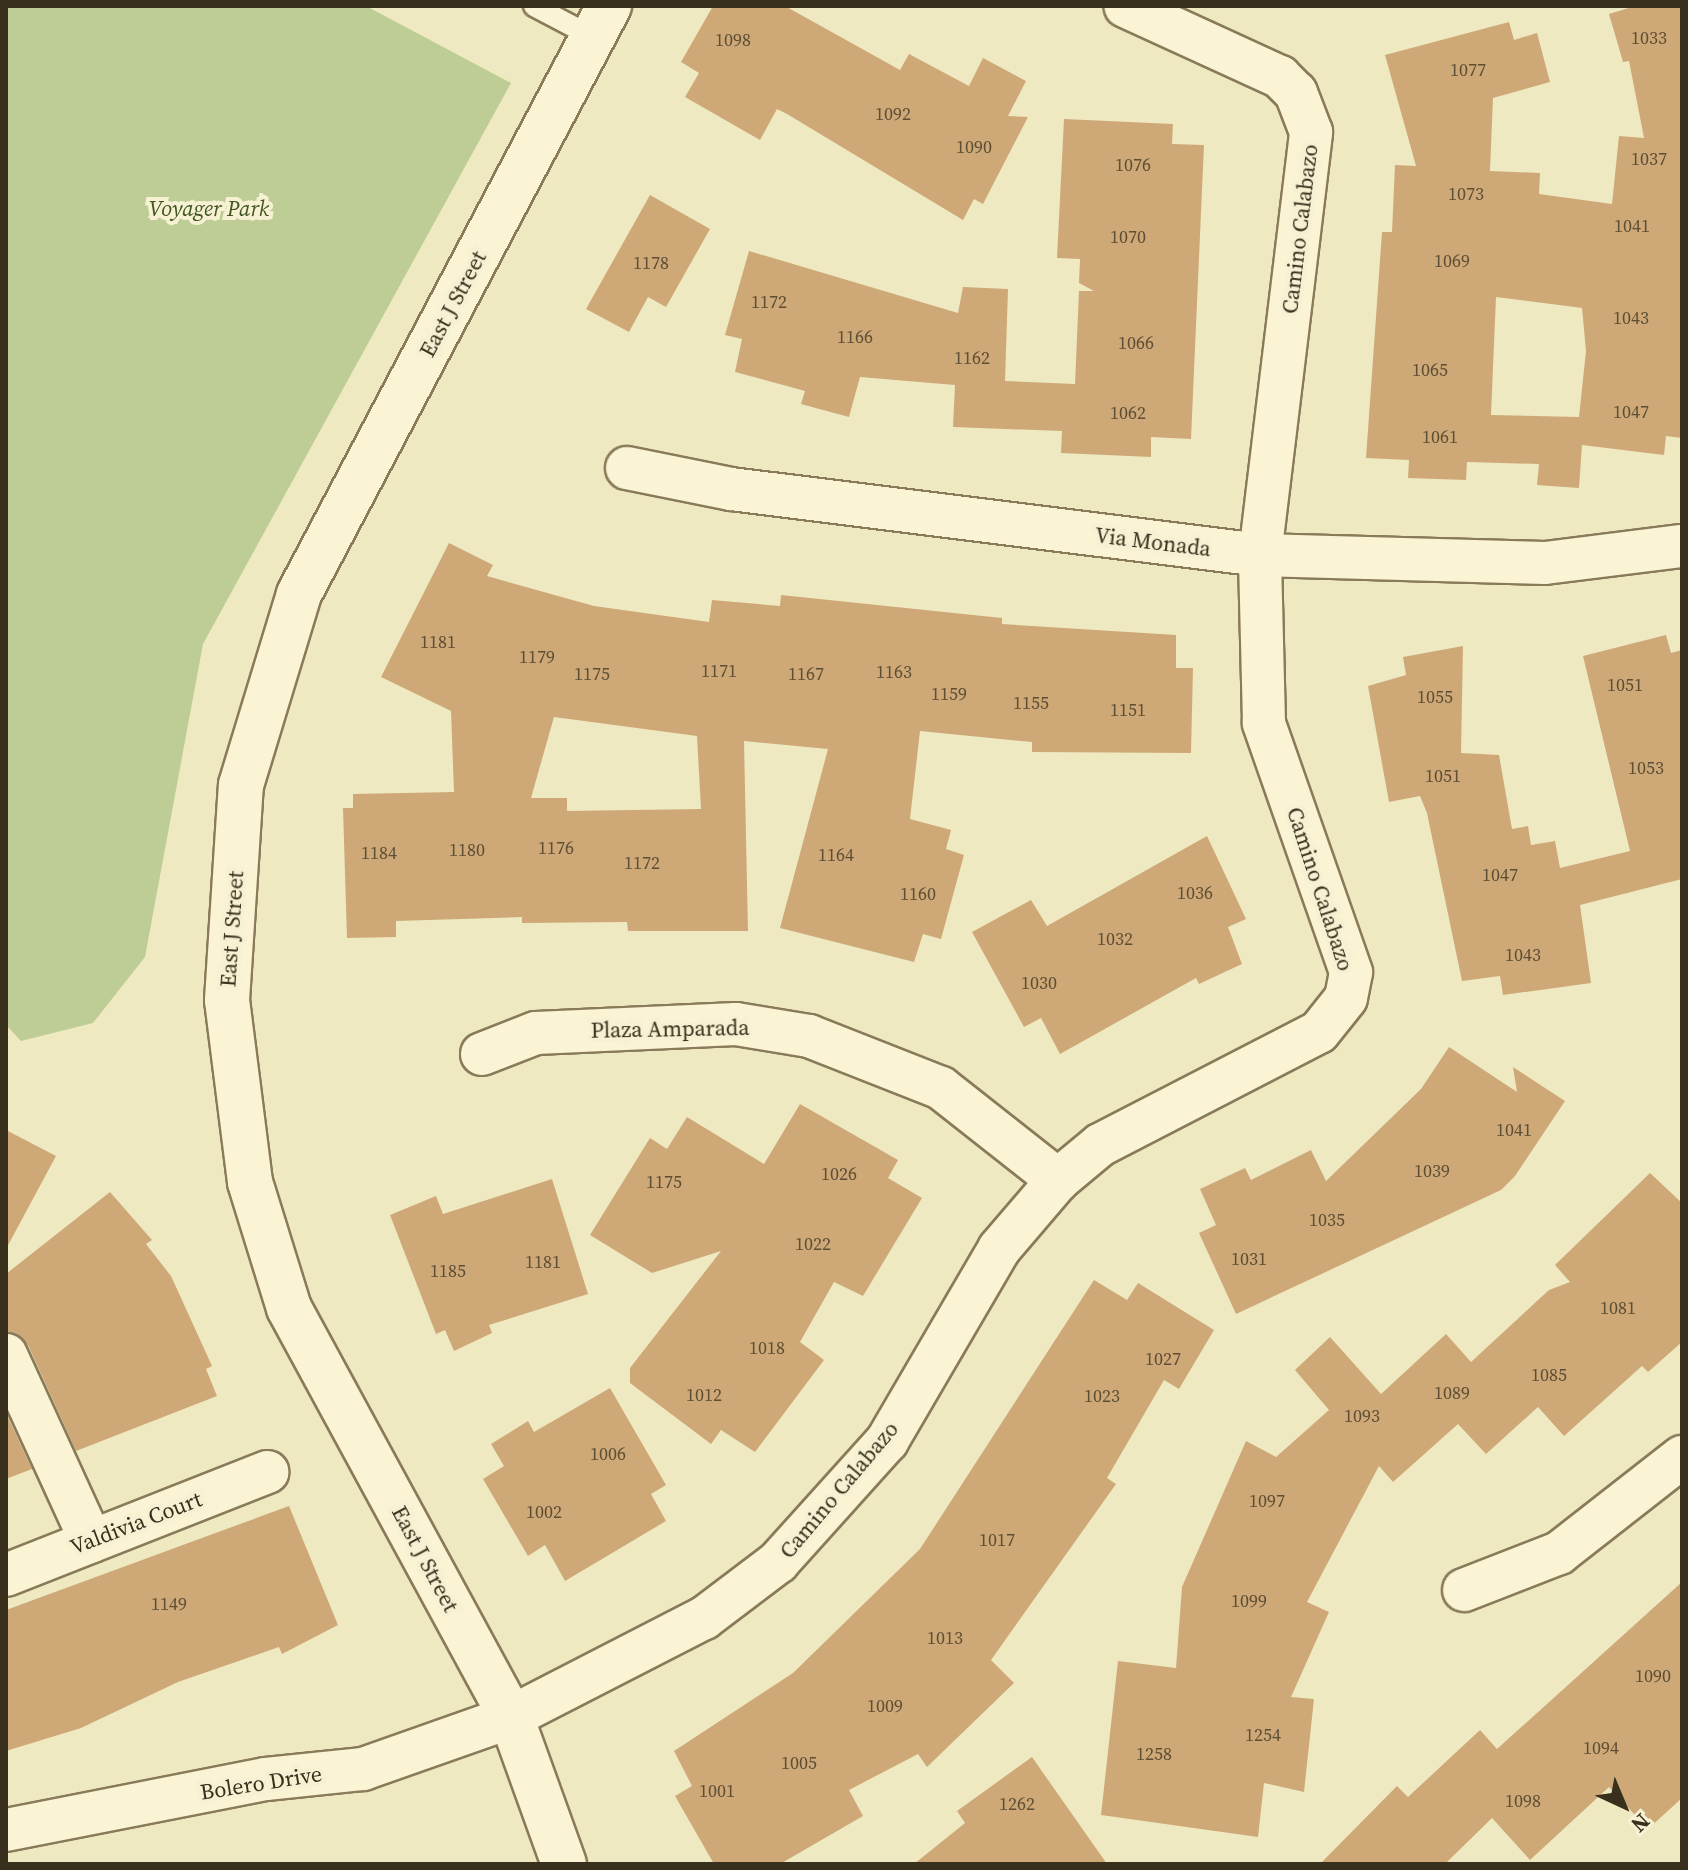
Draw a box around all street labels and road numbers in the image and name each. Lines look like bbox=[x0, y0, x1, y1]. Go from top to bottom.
street label: Camino Calabazo bbox=[1277, 143, 1323, 315]
street label: East J Street bbox=[414, 246, 492, 362]
street label: Via Monada bbox=[1094, 522, 1212, 562]
street label: Camino Calabazo bbox=[1281, 804, 1359, 974]
street label: East J Street bbox=[215, 870, 249, 988]
street label: Plaza Amparada bbox=[590, 1014, 750, 1044]
street label: Camino Calabazo bbox=[774, 1416, 904, 1564]
street label: Valdivia Court bbox=[66, 1486, 206, 1560]
street label: East J Street bbox=[386, 1501, 464, 1617]
street label: Bolero Drive bbox=[198, 1760, 324, 1806]

